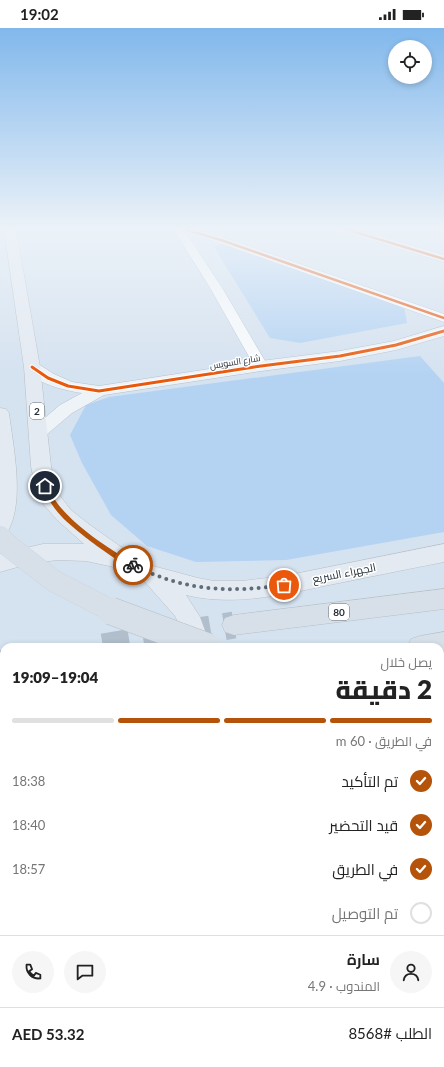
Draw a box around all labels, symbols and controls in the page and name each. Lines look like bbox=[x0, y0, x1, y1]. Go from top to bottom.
text: 19:02 bbox=[20, 5, 59, 23]
map controls bbox=[388, 40, 432, 84]
button: locate bbox=[388, 40, 432, 84]
street label: شارع السويس bbox=[209, 352, 261, 372]
road number: 2 bbox=[30, 403, 44, 419]
pin bbox=[28, 469, 62, 503]
icon: home bbox=[34, 475, 56, 497]
courier bbox=[113, 545, 153, 585]
icon: bike bbox=[122, 554, 144, 576]
street label: الجهراء السريع bbox=[311, 560, 377, 587]
pin bbox=[267, 568, 301, 602]
icon: bag bbox=[273, 574, 295, 596]
road number: 80 bbox=[329, 604, 349, 620]
text: يصل خلال bbox=[380, 654, 432, 670]
text: 19:04–19:09 bbox=[12, 668, 98, 686]
text: 2 دقيقة bbox=[335, 673, 432, 705]
text: في الطريق · 60 m bbox=[336, 733, 432, 749]
icon: check bbox=[410, 770, 432, 792]
text: تم التأكيد bbox=[341, 772, 398, 790]
text: 18:38 bbox=[12, 773, 45, 789]
icon: check bbox=[410, 814, 432, 836]
text: قيد التحضير bbox=[329, 816, 398, 834]
text: 18:40 bbox=[12, 817, 45, 833]
icon: check bbox=[410, 858, 432, 880]
text: في الطريق bbox=[332, 860, 398, 878]
text: 18:57 bbox=[12, 861, 45, 877]
text: تم التوصيل bbox=[332, 904, 398, 922]
text: سارة bbox=[347, 950, 380, 968]
button: phone bbox=[12, 951, 54, 993]
button: chat bbox=[64, 951, 106, 993]
button: person bbox=[390, 951, 432, 993]
text: المندوب · 4.9 bbox=[308, 978, 380, 994]
text: الطلب #8568 bbox=[348, 1024, 432, 1042]
text: AED 53.32 bbox=[12, 1025, 84, 1043]

